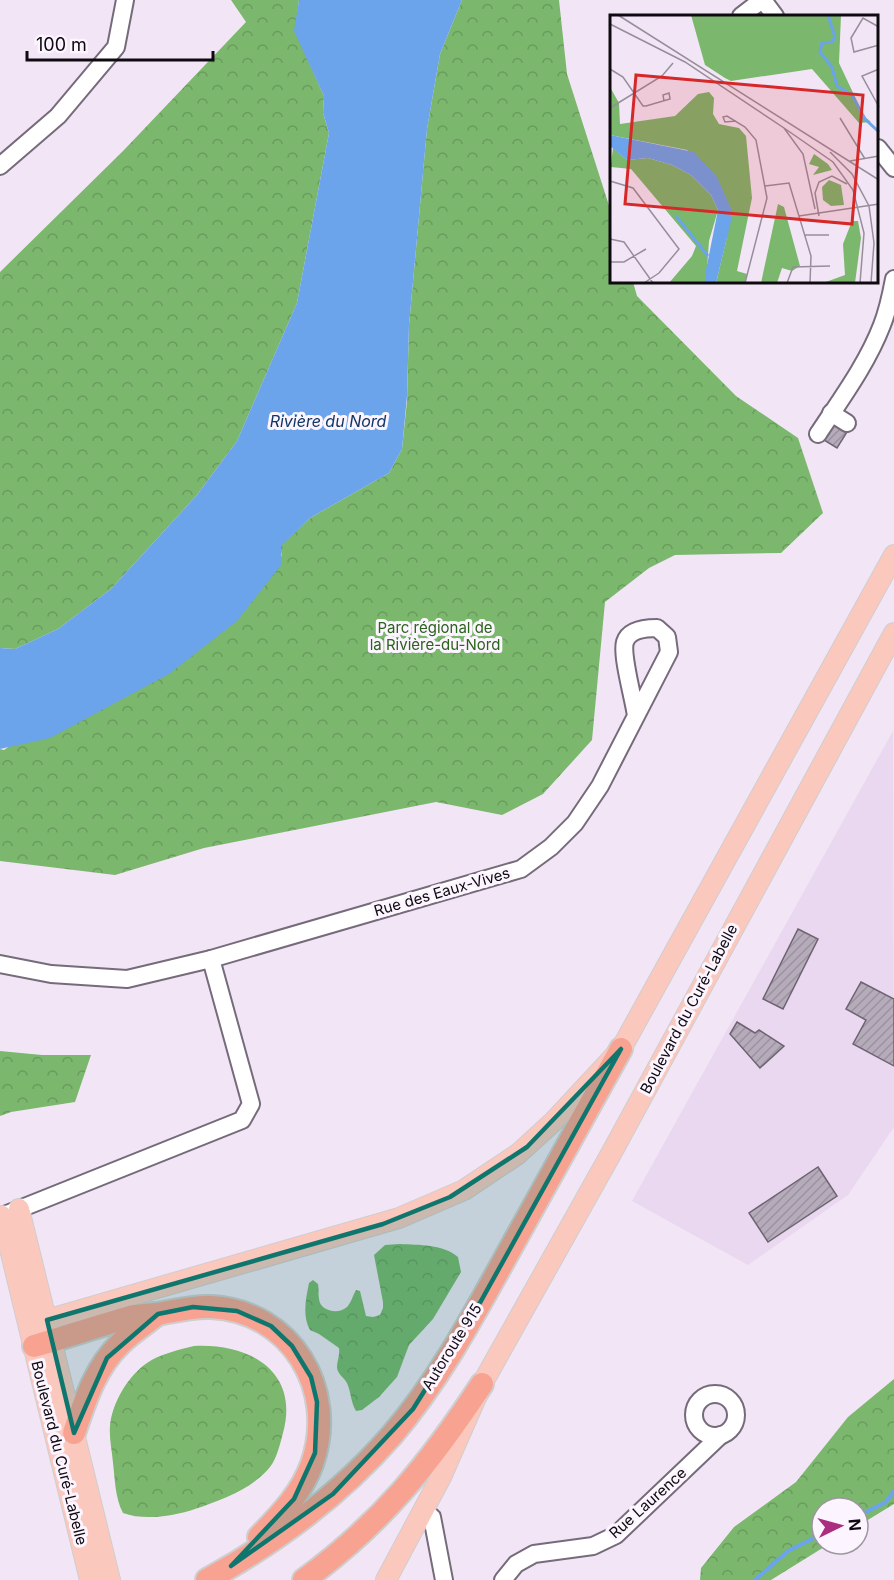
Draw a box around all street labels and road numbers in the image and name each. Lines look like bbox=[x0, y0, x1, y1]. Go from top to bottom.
street label: Rue des Eaux-Vives bbox=[372, 863, 512, 920]
street label: Boulevard du Curé-Labelle bbox=[636, 921, 741, 1097]
street label: Autoroute 915 bbox=[417, 1300, 486, 1394]
street label: Boulevard du Curé-Labelle bbox=[27, 1359, 92, 1547]
street label: Rue Laurence bbox=[605, 1463, 690, 1542]

